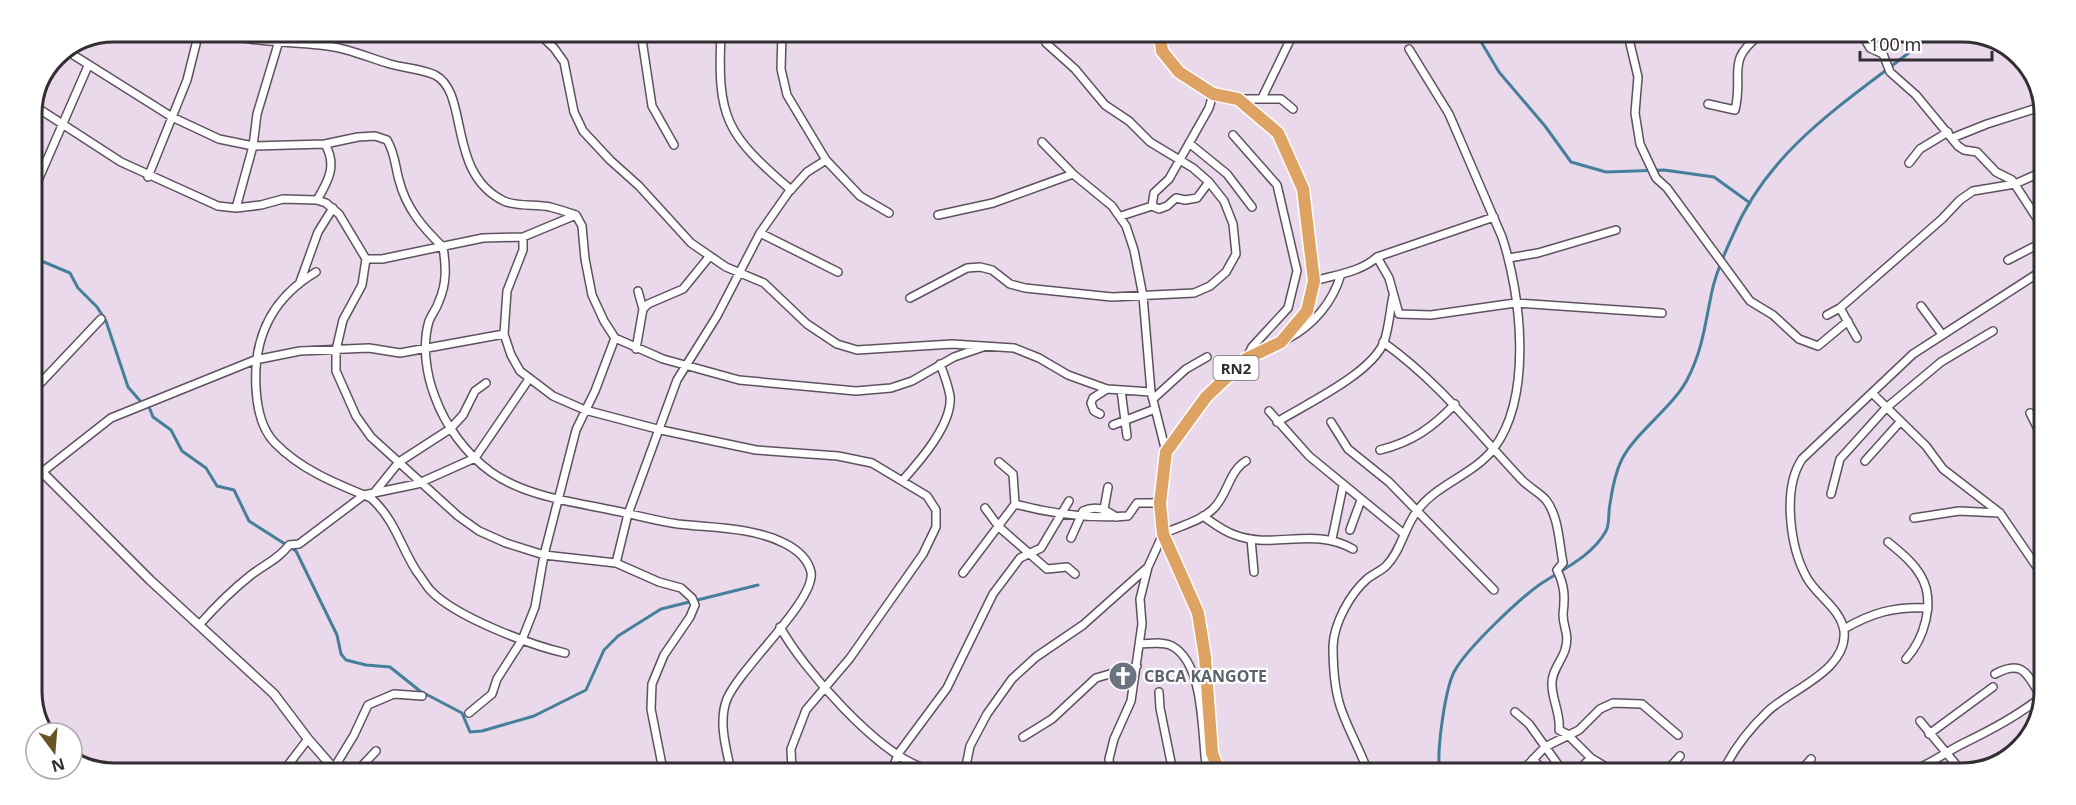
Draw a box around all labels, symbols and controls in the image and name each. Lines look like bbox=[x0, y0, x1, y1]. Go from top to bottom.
scale bar bbox=[1860, 24, 1992, 62]
text: 100 m bbox=[1869, 32, 1921, 56]
road number: RN2 bbox=[1214, 356, 1258, 380]
church icon: CBCA KANGOTE bbox=[1107, 660, 1139, 692]
place label: CBCA KANGOTE bbox=[1144, 665, 1267, 687]
north arrow bbox=[24, 721, 84, 781]
text: N bbox=[49, 753, 67, 778]

